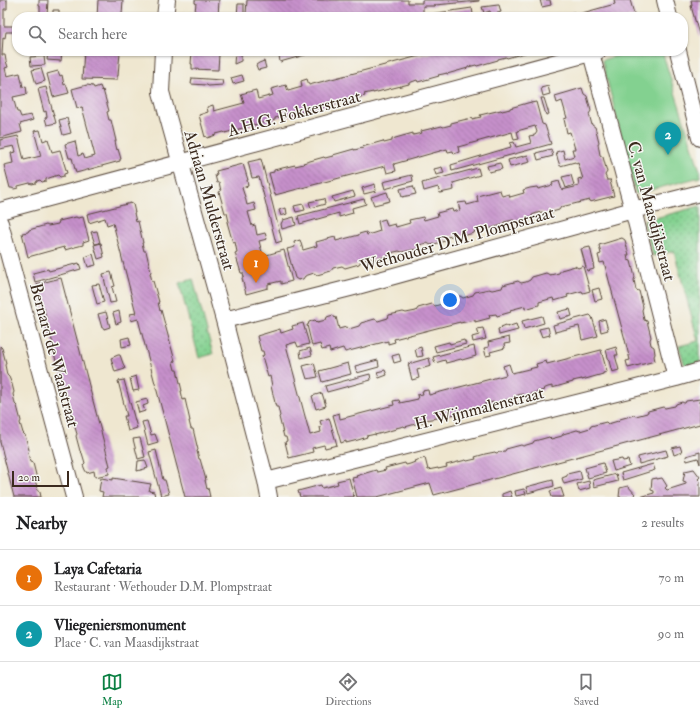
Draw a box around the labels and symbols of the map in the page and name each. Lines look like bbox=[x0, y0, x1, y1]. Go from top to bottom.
street label: A.H.G. Fokkerstraat bbox=[224, 86, 363, 142]
pin: 2 bbox=[655, 122, 681, 155]
street label: Adriaan Mulderstraat bbox=[179, 127, 240, 273]
street label: C. van Maasdijkstraat bbox=[623, 139, 680, 284]
street label: Wethouder D.M. Plompstraat bbox=[357, 202, 557, 278]
pin: 1 bbox=[243, 250, 269, 283]
street label: Bernard de Waalstraat bbox=[25, 281, 84, 430]
your location bbox=[440, 290, 460, 310]
street label: H. Wijnmalenstraat bbox=[412, 382, 547, 435]
scale bar bbox=[12, 469, 69, 488]

